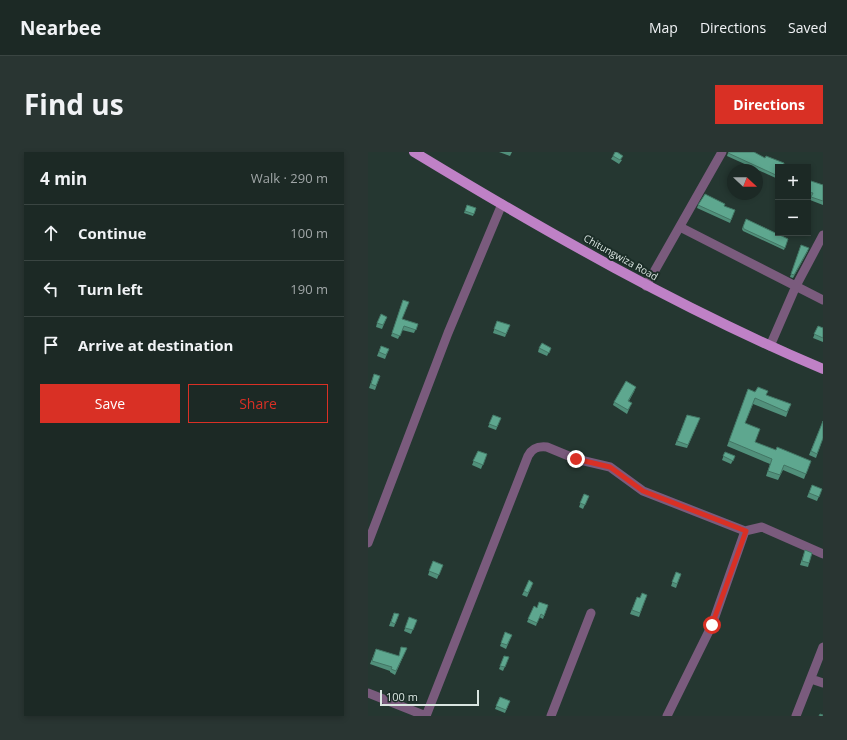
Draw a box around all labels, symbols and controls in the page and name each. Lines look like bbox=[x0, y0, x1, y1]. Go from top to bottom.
text: Nearbee bbox=[20, 15, 101, 41]
text: Map bbox=[649, 18, 678, 37]
text: Directions bbox=[700, 18, 766, 37]
text: Saved bbox=[788, 18, 827, 37]
text: Find us bbox=[24, 85, 124, 123]
button: Directions bbox=[715, 85, 823, 124]
north arrow bbox=[727, 164, 763, 200]
map controls bbox=[775, 164, 811, 236]
button: + bbox=[775, 164, 811, 200]
text: 4 min bbox=[40, 167, 87, 190]
text: Walk · 290 m bbox=[251, 169, 328, 187]
button: − bbox=[775, 200, 811, 236]
icon: ahead bbox=[40, 222, 62, 244]
text: Continue bbox=[78, 223, 146, 243]
text: 100 m bbox=[290, 224, 328, 242]
street label: Chitungwiza Road bbox=[581, 231, 661, 283]
icon: left bbox=[40, 278, 62, 300]
text: Turn left bbox=[78, 279, 143, 299]
text: 190 m bbox=[290, 280, 328, 298]
icon: arrive bbox=[40, 334, 62, 356]
text: Arrive at destination bbox=[78, 335, 233, 355]
button: Save bbox=[40, 384, 180, 423]
button: Share bbox=[188, 384, 328, 423]
route end bbox=[567, 450, 585, 468]
route start bbox=[703, 616, 721, 634]
scale bar bbox=[380, 688, 479, 707]
text: 100 m bbox=[386, 689, 418, 704]

